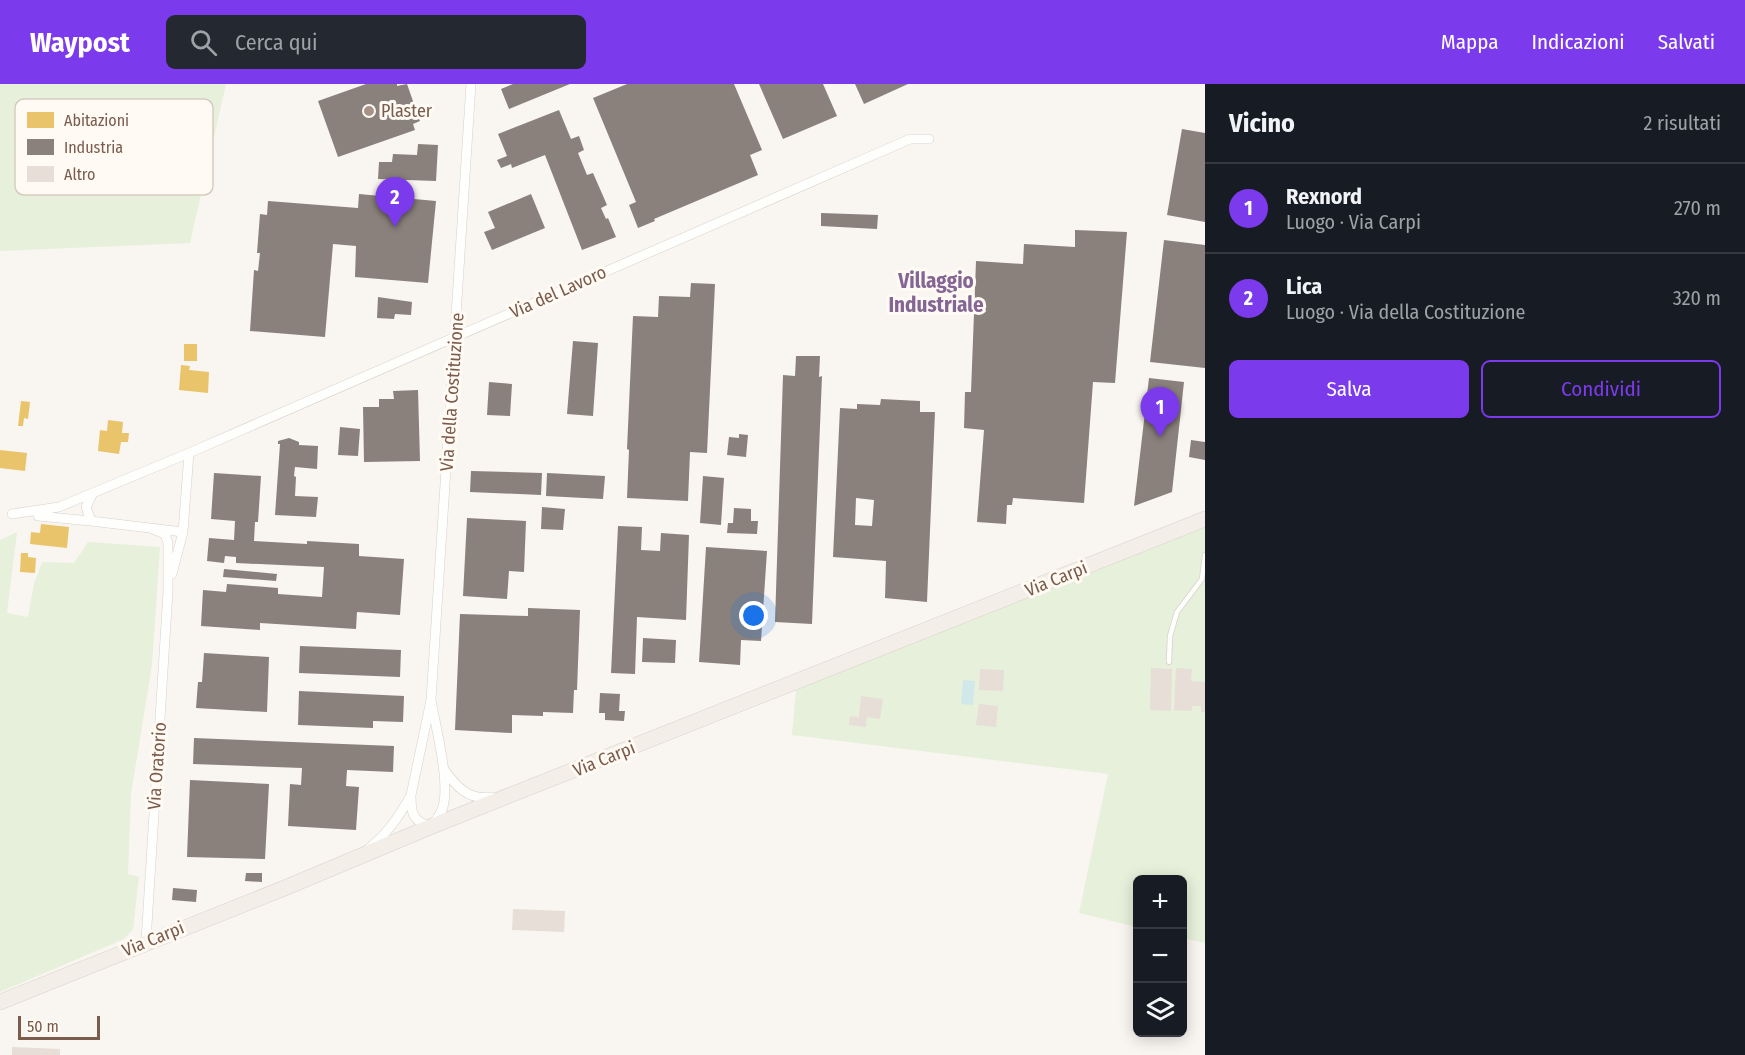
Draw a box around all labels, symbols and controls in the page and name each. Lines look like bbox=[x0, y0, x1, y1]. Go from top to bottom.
search box bbox=[166, 15, 586, 69]
text: Waypost bbox=[30, 26, 130, 59]
icon: search bbox=[187, 26, 220, 59]
text: Cerca qui bbox=[235, 29, 318, 56]
text: Mappa bbox=[1441, 29, 1498, 55]
text: Indicazioni bbox=[1531, 29, 1625, 55]
text: Salvati bbox=[1658, 29, 1715, 55]
legend bbox=[15, 99, 213, 195]
place label: Plaster bbox=[381, 100, 433, 122]
marker: Plaster bbox=[362, 104, 376, 118]
text: Vicino bbox=[1229, 108, 1295, 139]
text: Abitazioni bbox=[64, 111, 129, 130]
text: 2 risultati bbox=[1643, 111, 1721, 135]
text: Industria bbox=[64, 138, 123, 157]
text: Altro bbox=[64, 165, 95, 184]
pin: 2 bbox=[376, 178, 414, 227]
text: Rexnord bbox=[1286, 183, 1362, 210]
text: 1 bbox=[1244, 196, 1253, 220]
text: 270 m bbox=[1674, 196, 1721, 220]
text: Luogo · Via Carpi bbox=[1286, 210, 1421, 234]
street label: Via del Lavoro bbox=[506, 261, 610, 323]
district label: Villaggio Industriale bbox=[888, 268, 984, 318]
text: Lica bbox=[1286, 273, 1322, 300]
text: 2 bbox=[1244, 286, 1253, 310]
text: 320 m bbox=[1673, 286, 1721, 310]
text: Luogo · Via della Costituzione bbox=[1286, 300, 1525, 324]
street label: Via della Costituzione bbox=[435, 312, 469, 472]
button: Salva bbox=[1229, 360, 1469, 418]
button: Condividi bbox=[1481, 360, 1721, 418]
pin: 1 bbox=[1140, 388, 1180, 437]
street label: Via Carpi bbox=[1022, 557, 1090, 601]
your location bbox=[739, 601, 768, 630]
street label: Via Oratorio bbox=[143, 721, 171, 811]
street label: Via Carpi bbox=[570, 737, 638, 781]
map controls bbox=[1133, 875, 1187, 1037]
button: + bbox=[1133, 875, 1187, 929]
street label: Via Carpi bbox=[119, 917, 187, 961]
button: − bbox=[1133, 929, 1187, 983]
button: layers bbox=[1133, 983, 1187, 1037]
scale bar bbox=[18, 1013, 100, 1040]
text: 50 m bbox=[27, 1017, 59, 1036]

